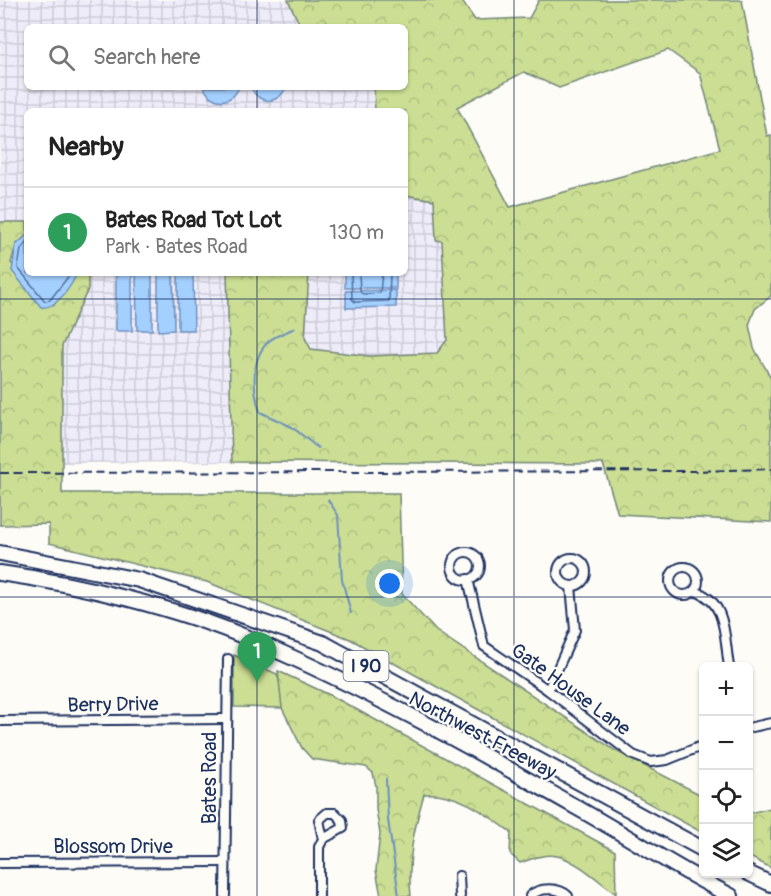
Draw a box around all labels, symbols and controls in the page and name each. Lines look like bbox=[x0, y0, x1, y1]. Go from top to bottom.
search box bbox=[24, 24, 408, 90]
icon: search bbox=[45, 41, 78, 74]
text: Search here bbox=[93, 43, 200, 71]
text: Nearby bbox=[48, 131, 124, 163]
text: Bates Road Tot Lot bbox=[105, 206, 281, 234]
text: 1 bbox=[64, 220, 71, 245]
text: 130 m bbox=[329, 220, 384, 245]
text: Park · Bates Road bbox=[105, 234, 248, 259]
your location bbox=[375, 569, 404, 598]
pin: 1 bbox=[238, 632, 276, 682]
street label: Gate House Lane bbox=[506, 638, 636, 741]
road number: I 90 bbox=[344, 651, 388, 681]
map controls bbox=[699, 662, 753, 878]
button: + bbox=[699, 662, 753, 716]
street label: Northwest Freeway bbox=[405, 686, 561, 785]
street label: Berry Drive bbox=[67, 691, 159, 718]
button: − bbox=[699, 716, 753, 770]
street label: Bates Road bbox=[197, 732, 222, 824]
button: locate bbox=[699, 770, 753, 824]
button: layers bbox=[699, 824, 753, 878]
street label: Blossom Drive bbox=[53, 834, 173, 859]

